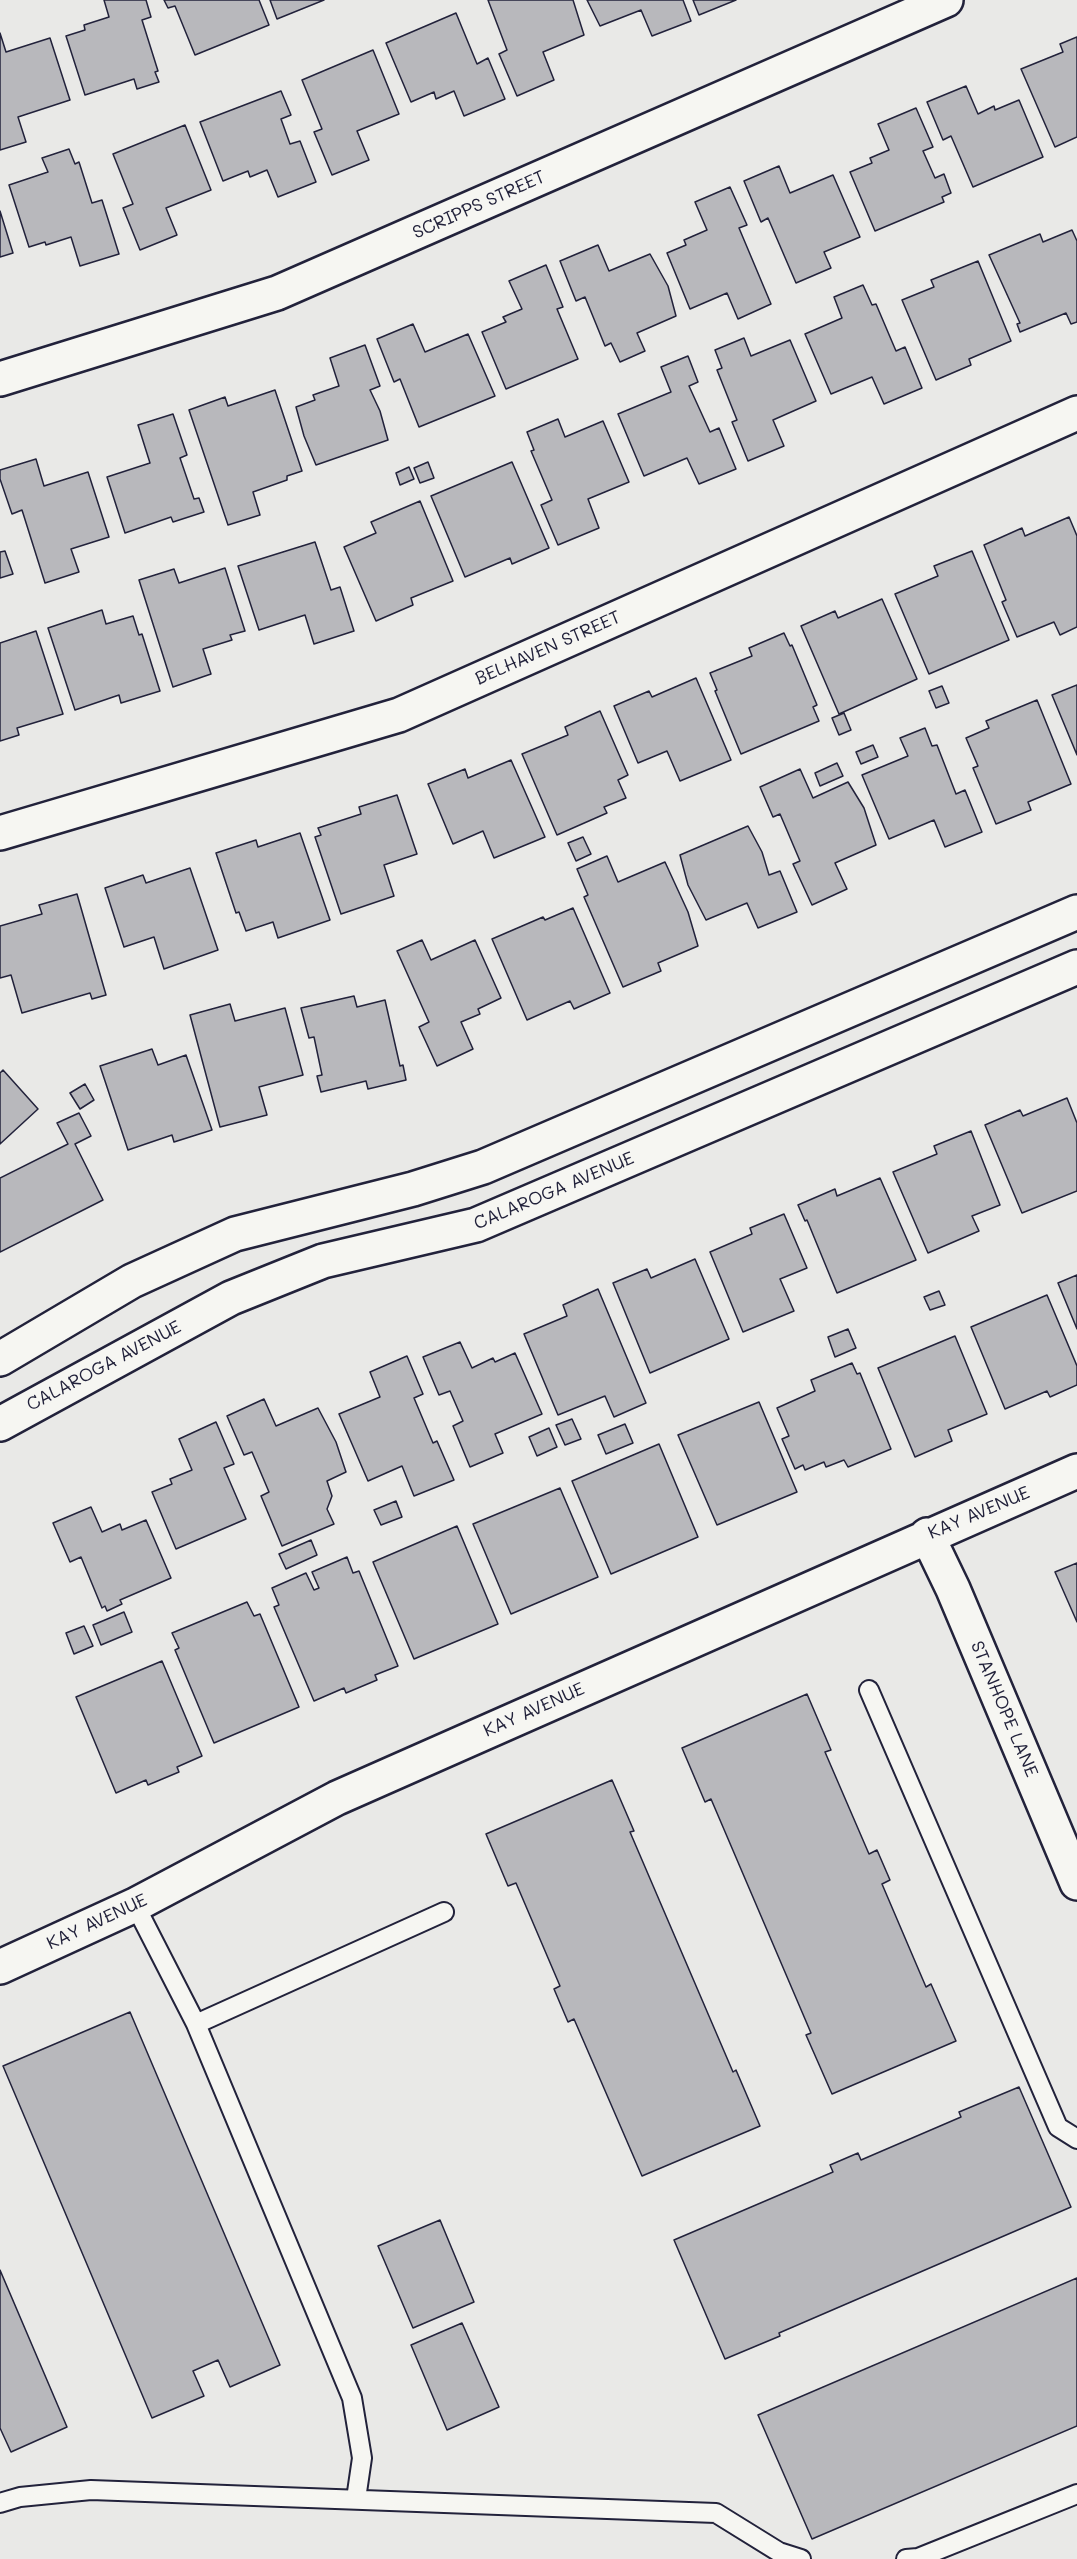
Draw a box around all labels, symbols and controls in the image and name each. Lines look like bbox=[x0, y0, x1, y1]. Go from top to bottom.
street label: SCRIPPS STREET bbox=[409, 166, 549, 244]
street label: BELHAVEN STREET bbox=[472, 606, 624, 690]
street label: CALAROGA AVENUE bbox=[471, 1147, 637, 1235]
street label: CALAROGA AVENUE bbox=[23, 1316, 185, 1416]
street label: KAY AVENUE bbox=[925, 1482, 1033, 1544]
street label: STANHOPE LANE bbox=[966, 1638, 1042, 1780]
street label: KAY AVENUE bbox=[480, 1678, 588, 1742]
street label: KAY AVENUE bbox=[43, 1889, 151, 1955]

